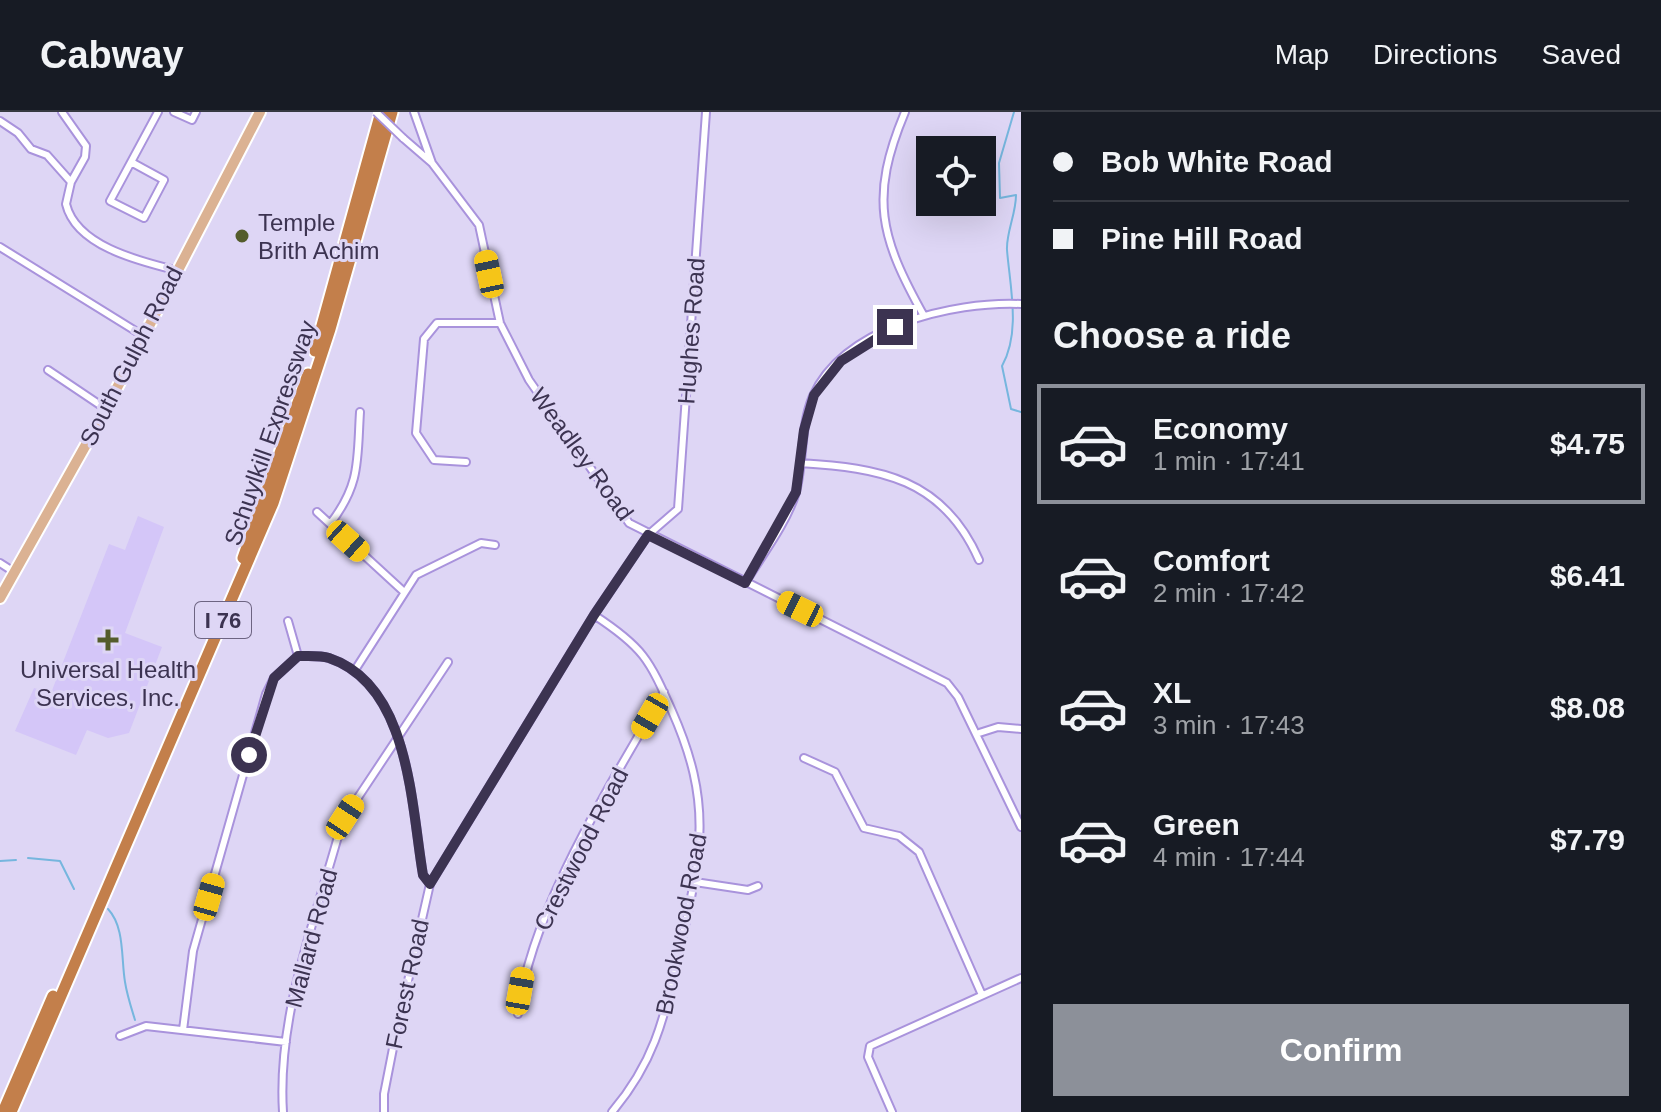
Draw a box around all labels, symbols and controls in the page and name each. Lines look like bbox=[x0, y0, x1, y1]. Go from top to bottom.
text: Cabway bbox=[40, 34, 184, 76]
text: Map bbox=[1275, 39, 1329, 70]
text: Directions bbox=[1373, 39, 1498, 70]
text: Saved bbox=[1542, 39, 1621, 70]
map controls bbox=[916, 136, 996, 216]
button: locate bbox=[916, 136, 996, 216]
text: Bob White Road bbox=[1101, 145, 1333, 178]
place label: Temple Brith Achim bbox=[258, 209, 379, 264]
text: Pine Hill Road bbox=[1101, 222, 1303, 255]
marker: Temple Brith Achim bbox=[233, 227, 251, 245]
car bbox=[472, 248, 506, 300]
street label: Hughes Road bbox=[672, 257, 710, 405]
street label: South Gulph Road bbox=[74, 262, 188, 450]
route end bbox=[877, 309, 913, 345]
text: Choose a ride bbox=[1053, 315, 1291, 356]
street label: Schuylkill Expressway bbox=[219, 317, 321, 549]
street label: Weadley Road bbox=[525, 383, 639, 525]
icon: car bbox=[1057, 408, 1129, 480]
text: Economy bbox=[1153, 412, 1288, 445]
text: $4.75 bbox=[1550, 427, 1625, 460]
text: 1 min · 17:41 bbox=[1153, 446, 1305, 476]
car bbox=[322, 516, 374, 566]
icon: car bbox=[1057, 540, 1129, 612]
text: Comfort bbox=[1153, 544, 1270, 577]
text: $6.41 bbox=[1550, 559, 1625, 592]
text: 2 min · 17:42 bbox=[1153, 578, 1305, 608]
car bbox=[773, 588, 827, 630]
road number: I 76 bbox=[195, 602, 251, 638]
marker: Universal Health Services, Inc. bbox=[97, 629, 119, 651]
place label: Universal Health Services, Inc. bbox=[20, 656, 196, 711]
icon: car bbox=[1057, 672, 1129, 744]
text: XL bbox=[1153, 676, 1191, 709]
car bbox=[628, 689, 672, 743]
text: $8.08 bbox=[1550, 691, 1625, 724]
text: 3 min · 17:43 bbox=[1153, 710, 1305, 740]
route start bbox=[231, 737, 267, 773]
street label: Crestwood Road bbox=[528, 763, 634, 935]
car bbox=[322, 790, 368, 844]
icon: car bbox=[1057, 804, 1129, 876]
text: Green bbox=[1153, 808, 1240, 841]
text: $7.79 bbox=[1550, 823, 1625, 856]
street label: Brookwood Road bbox=[650, 831, 712, 1017]
text: 4 min · 17:44 bbox=[1153, 842, 1305, 872]
street label: Mallard Road bbox=[279, 866, 343, 1010]
car bbox=[191, 871, 227, 923]
street label: Forest Road bbox=[380, 917, 434, 1051]
car bbox=[504, 965, 536, 1017]
button: Confirm bbox=[1053, 1004, 1629, 1096]

